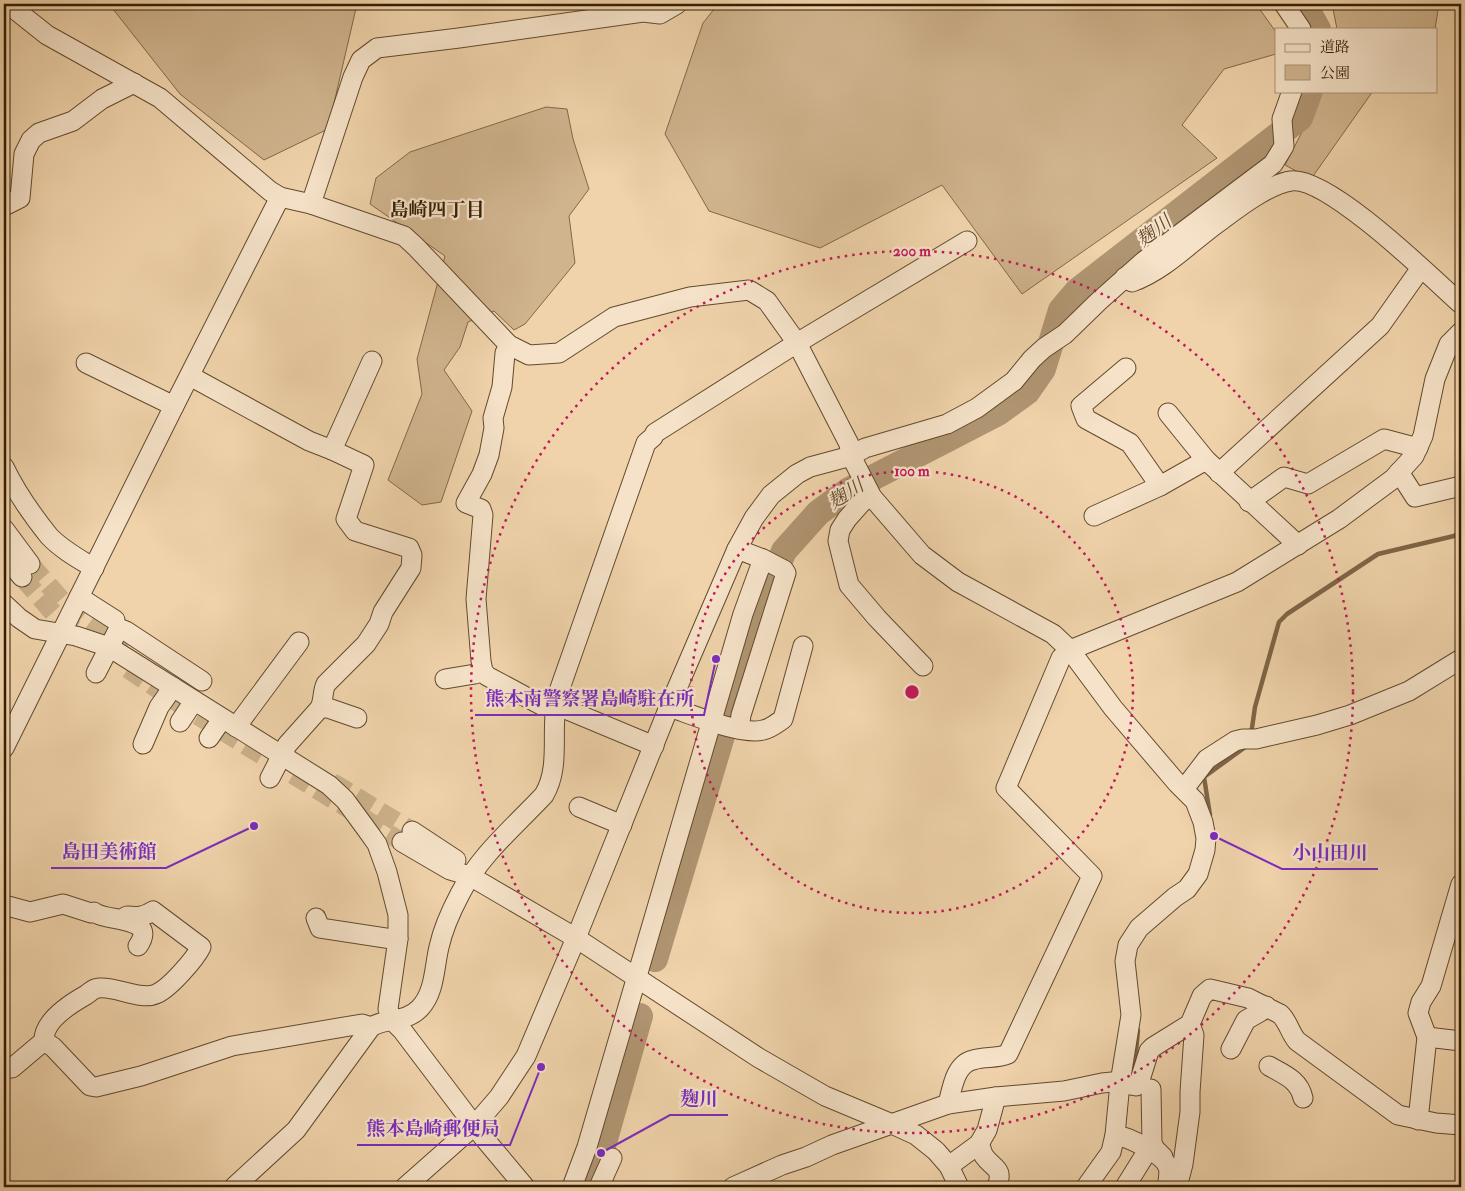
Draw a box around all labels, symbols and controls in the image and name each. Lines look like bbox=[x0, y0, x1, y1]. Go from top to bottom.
legend bbox=[1275, 28, 1438, 92]
text: 道路 bbox=[1320, 38, 1350, 57]
text: 公園 bbox=[1320, 64, 1350, 83]
district label: 島崎四丁目 bbox=[389, 198, 485, 222]
water label: 麹川 bbox=[1132, 209, 1178, 252]
text: 200 m bbox=[893, 242, 931, 261]
text: 100 m bbox=[894, 462, 930, 481]
water label: 麹川 bbox=[824, 473, 870, 514]
callout: 熊本南警察署島崎駐在所 bbox=[475, 681, 704, 715]
centre of rings bbox=[903, 683, 921, 701]
text: 熊本南警察署島崎駐在所 bbox=[485, 687, 695, 711]
callout: 島田美術館 bbox=[51, 834, 166, 868]
callout: 小山田川 bbox=[1282, 835, 1378, 869]
text: 島田美術館 bbox=[61, 840, 157, 864]
text: 小山田川 bbox=[1292, 841, 1368, 865]
callout: 麹川 bbox=[670, 1081, 728, 1115]
text: 麹川 bbox=[680, 1087, 718, 1111]
callout: 熊本島崎郵便局 bbox=[357, 1111, 510, 1145]
text: 熊本島崎郵便局 bbox=[366, 1117, 500, 1141]

